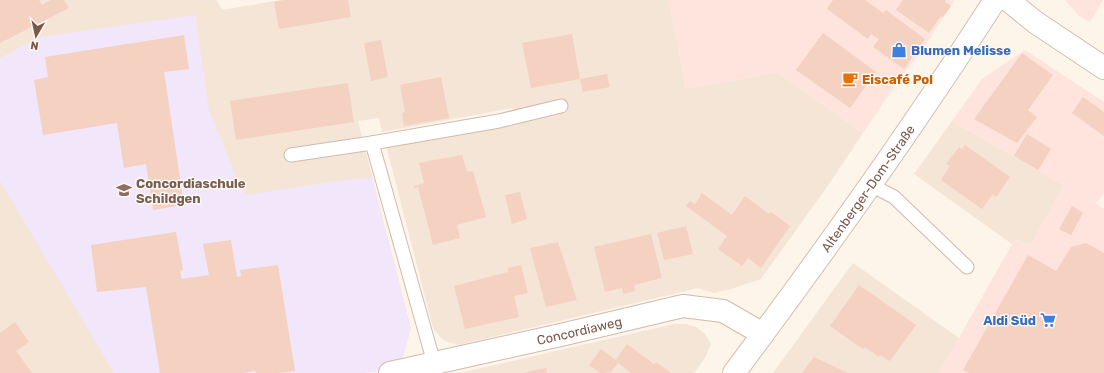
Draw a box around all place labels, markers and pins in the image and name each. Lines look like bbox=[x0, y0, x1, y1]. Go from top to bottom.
shop icon: Blumen Melisse bbox=[890, 41, 908, 59]
place label: Blumen Melisse bbox=[911, 43, 1011, 58]
cafe icon: Eiscafé Pol bbox=[841, 70, 859, 88]
place label: Eiscafé Pol bbox=[862, 72, 933, 87]
place label: Concordiaschule Schildgen bbox=[136, 176, 246, 206]
school or university icon: Concordiaschule Schildgen bbox=[115, 181, 133, 199]
supermarket icon: Aldi Süd bbox=[1039, 311, 1057, 329]
place label: Aldi Süd bbox=[983, 313, 1036, 328]

